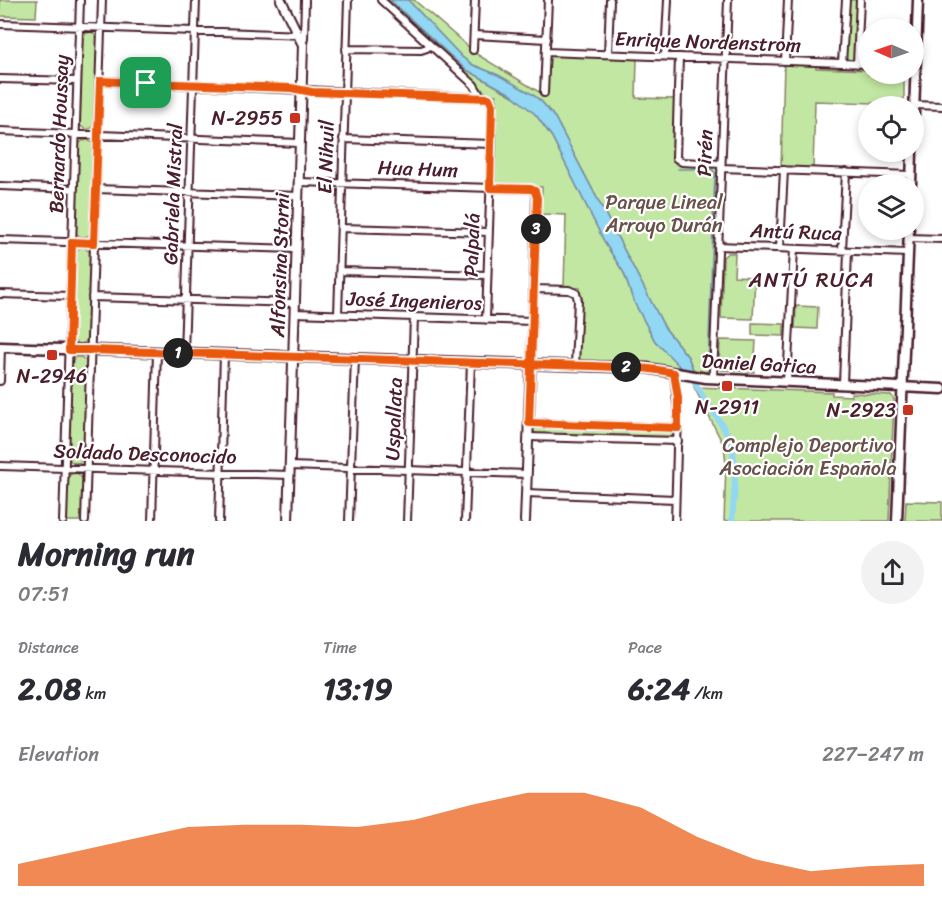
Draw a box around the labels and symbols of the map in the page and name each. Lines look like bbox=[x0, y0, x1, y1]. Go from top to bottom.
north arrow bbox=[858, 18, 924, 84]
street label: Enrique Nordenstrom bbox=[614, 21, 802, 63]
street label: Bernardo Houssay bbox=[39, 54, 79, 214]
pin bbox=[120, 57, 171, 108]
place label: N-2955 bbox=[212, 101, 283, 136]
marker: N-2955 bbox=[288, 111, 302, 125]
street label: El Nihuil bbox=[307, 119, 345, 194]
street label: Gabriela Mistral bbox=[153, 121, 193, 265]
street label: Pirén bbox=[687, 129, 723, 177]
street label: Hua Hum bbox=[377, 150, 459, 188]
park label: Parque Lineal Arroyo Durán bbox=[605, 185, 724, 243]
street label: Alfonsina Storni bbox=[260, 191, 300, 339]
street label: Palpalá bbox=[453, 212, 491, 278]
street label: Antú Ruca bbox=[749, 213, 843, 251]
pin: 3 bbox=[521, 214, 551, 244]
district label: ANTÚ RUCA bbox=[748, 261, 875, 299]
street label: José Ingenieros bbox=[345, 281, 483, 321]
pin: 1 bbox=[163, 338, 193, 368]
street label: Daniel Gatica bbox=[701, 344, 817, 384]
marker: N-2946 bbox=[45, 348, 59, 362]
pin: 2 bbox=[611, 352, 641, 382]
place label: N-2946 bbox=[17, 359, 87, 394]
street label: Uspallata bbox=[375, 377, 413, 461]
marker: N-2911 bbox=[720, 379, 734, 393]
place label: N-2911 bbox=[695, 390, 759, 425]
place label: N-2923 bbox=[827, 393, 896, 428]
marker: N-2923 bbox=[901, 403, 915, 417]
park label: Complejo Deportivo Asociación Española bbox=[718, 428, 897, 486]
street label: Soldado Desconocido bbox=[53, 433, 237, 475]

